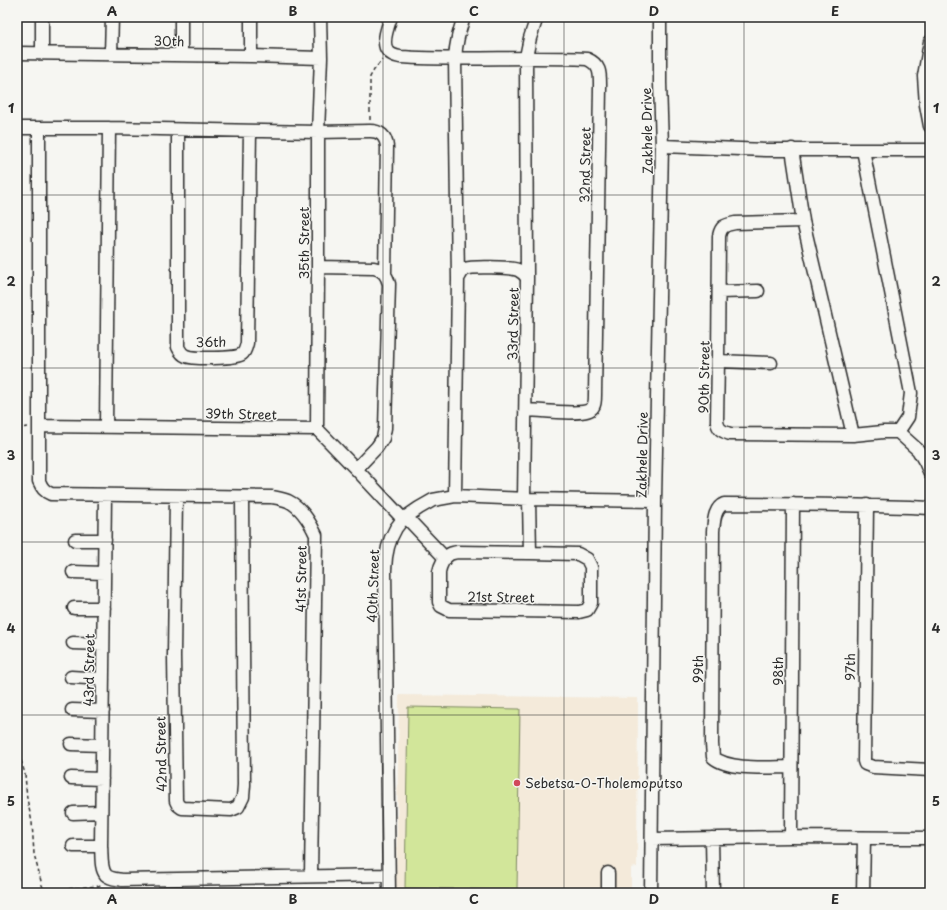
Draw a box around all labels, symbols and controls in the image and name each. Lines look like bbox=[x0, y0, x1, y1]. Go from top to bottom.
text: A bbox=[107, 1, 117, 20]
text: B bbox=[289, 1, 298, 20]
text: C bbox=[469, 1, 479, 20]
text: D bbox=[649, 1, 659, 20]
text: E bbox=[831, 1, 839, 20]
street label: 30th bbox=[153, 31, 185, 50]
street label: Zakhele Drive bbox=[636, 87, 657, 174]
text: 1 bbox=[8, 98, 14, 117]
text: 1 bbox=[933, 98, 939, 117]
street label: 32nd Street bbox=[574, 127, 595, 203]
street label: 35th Street bbox=[294, 207, 313, 279]
text: 2 bbox=[6, 271, 16, 290]
text: 2 bbox=[931, 271, 941, 290]
street label: 33rd Street bbox=[502, 287, 523, 361]
street label: 36th bbox=[195, 332, 227, 351]
street label: 90th Street bbox=[693, 340, 714, 414]
street label: 39th Street bbox=[205, 403, 277, 424]
street label: Zakhele Drive bbox=[631, 411, 652, 498]
text: 3 bbox=[7, 445, 16, 464]
text: 3 bbox=[932, 445, 941, 464]
street label: 41st Street bbox=[290, 545, 311, 613]
street label: 40th Street bbox=[362, 549, 383, 623]
street label: 21st Street bbox=[467, 586, 535, 607]
text: 4 bbox=[7, 618, 16, 637]
text: 4 bbox=[932, 618, 941, 637]
street label: 43rd Street bbox=[78, 633, 99, 707]
street label: 97th bbox=[840, 653, 859, 681]
street label: 99th bbox=[688, 655, 707, 683]
street label: 98th bbox=[768, 656, 787, 686]
street label: 42nd Street bbox=[150, 716, 171, 792]
place label: Sebetsa-O-Tholemoputso bbox=[525, 773, 683, 792]
marker: Sebetsa-O-Tholemoputso bbox=[512, 778, 522, 788]
text: 5 bbox=[7, 791, 15, 810]
text: 5 bbox=[932, 791, 940, 810]
text: A bbox=[107, 889, 117, 908]
text: B bbox=[289, 889, 298, 908]
text: C bbox=[469, 889, 479, 908]
text: D bbox=[649, 889, 659, 908]
text: E bbox=[831, 889, 839, 908]

